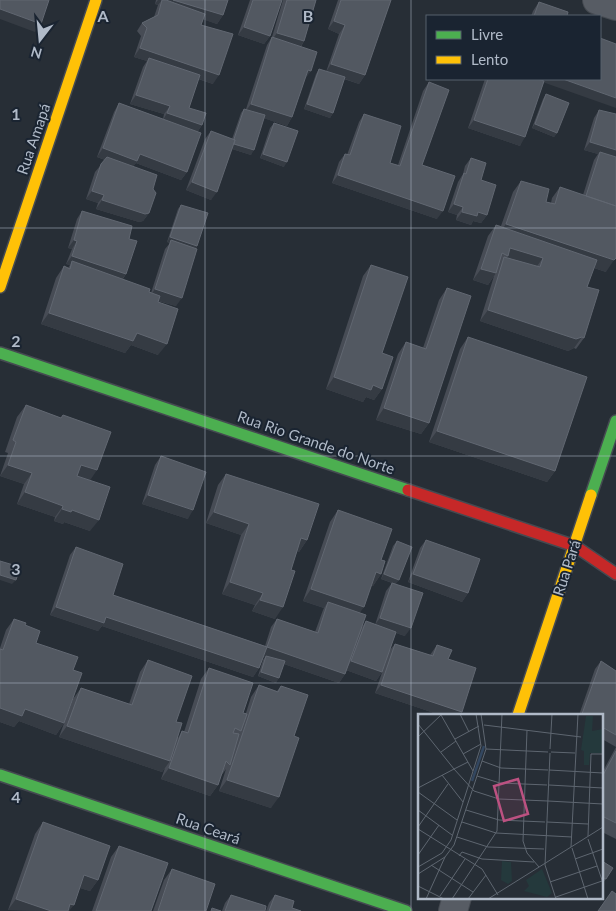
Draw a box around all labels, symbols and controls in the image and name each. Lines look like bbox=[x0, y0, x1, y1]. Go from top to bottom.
text: A bbox=[96, 6, 109, 25]
text: B bbox=[303, 6, 313, 25]
north arrow bbox=[15, 15, 65, 65]
legend bbox=[426, 15, 601, 80]
text: Livre bbox=[471, 25, 503, 43]
text: N bbox=[29, 43, 44, 63]
text: Lento bbox=[471, 50, 508, 68]
street label: Rua Amapá bbox=[12, 101, 54, 177]
text: 1 bbox=[11, 104, 21, 123]
text: 2 bbox=[11, 331, 21, 350]
street label: Rua Rio Grande do Norte bbox=[235, 407, 397, 478]
street label: Rua Pará bbox=[549, 537, 584, 598]
text: 3 bbox=[11, 559, 21, 578]
inset map bbox=[418, 714, 604, 898]
text: 4 bbox=[11, 787, 21, 806]
street label: Rua Ceará bbox=[174, 809, 243, 847]

